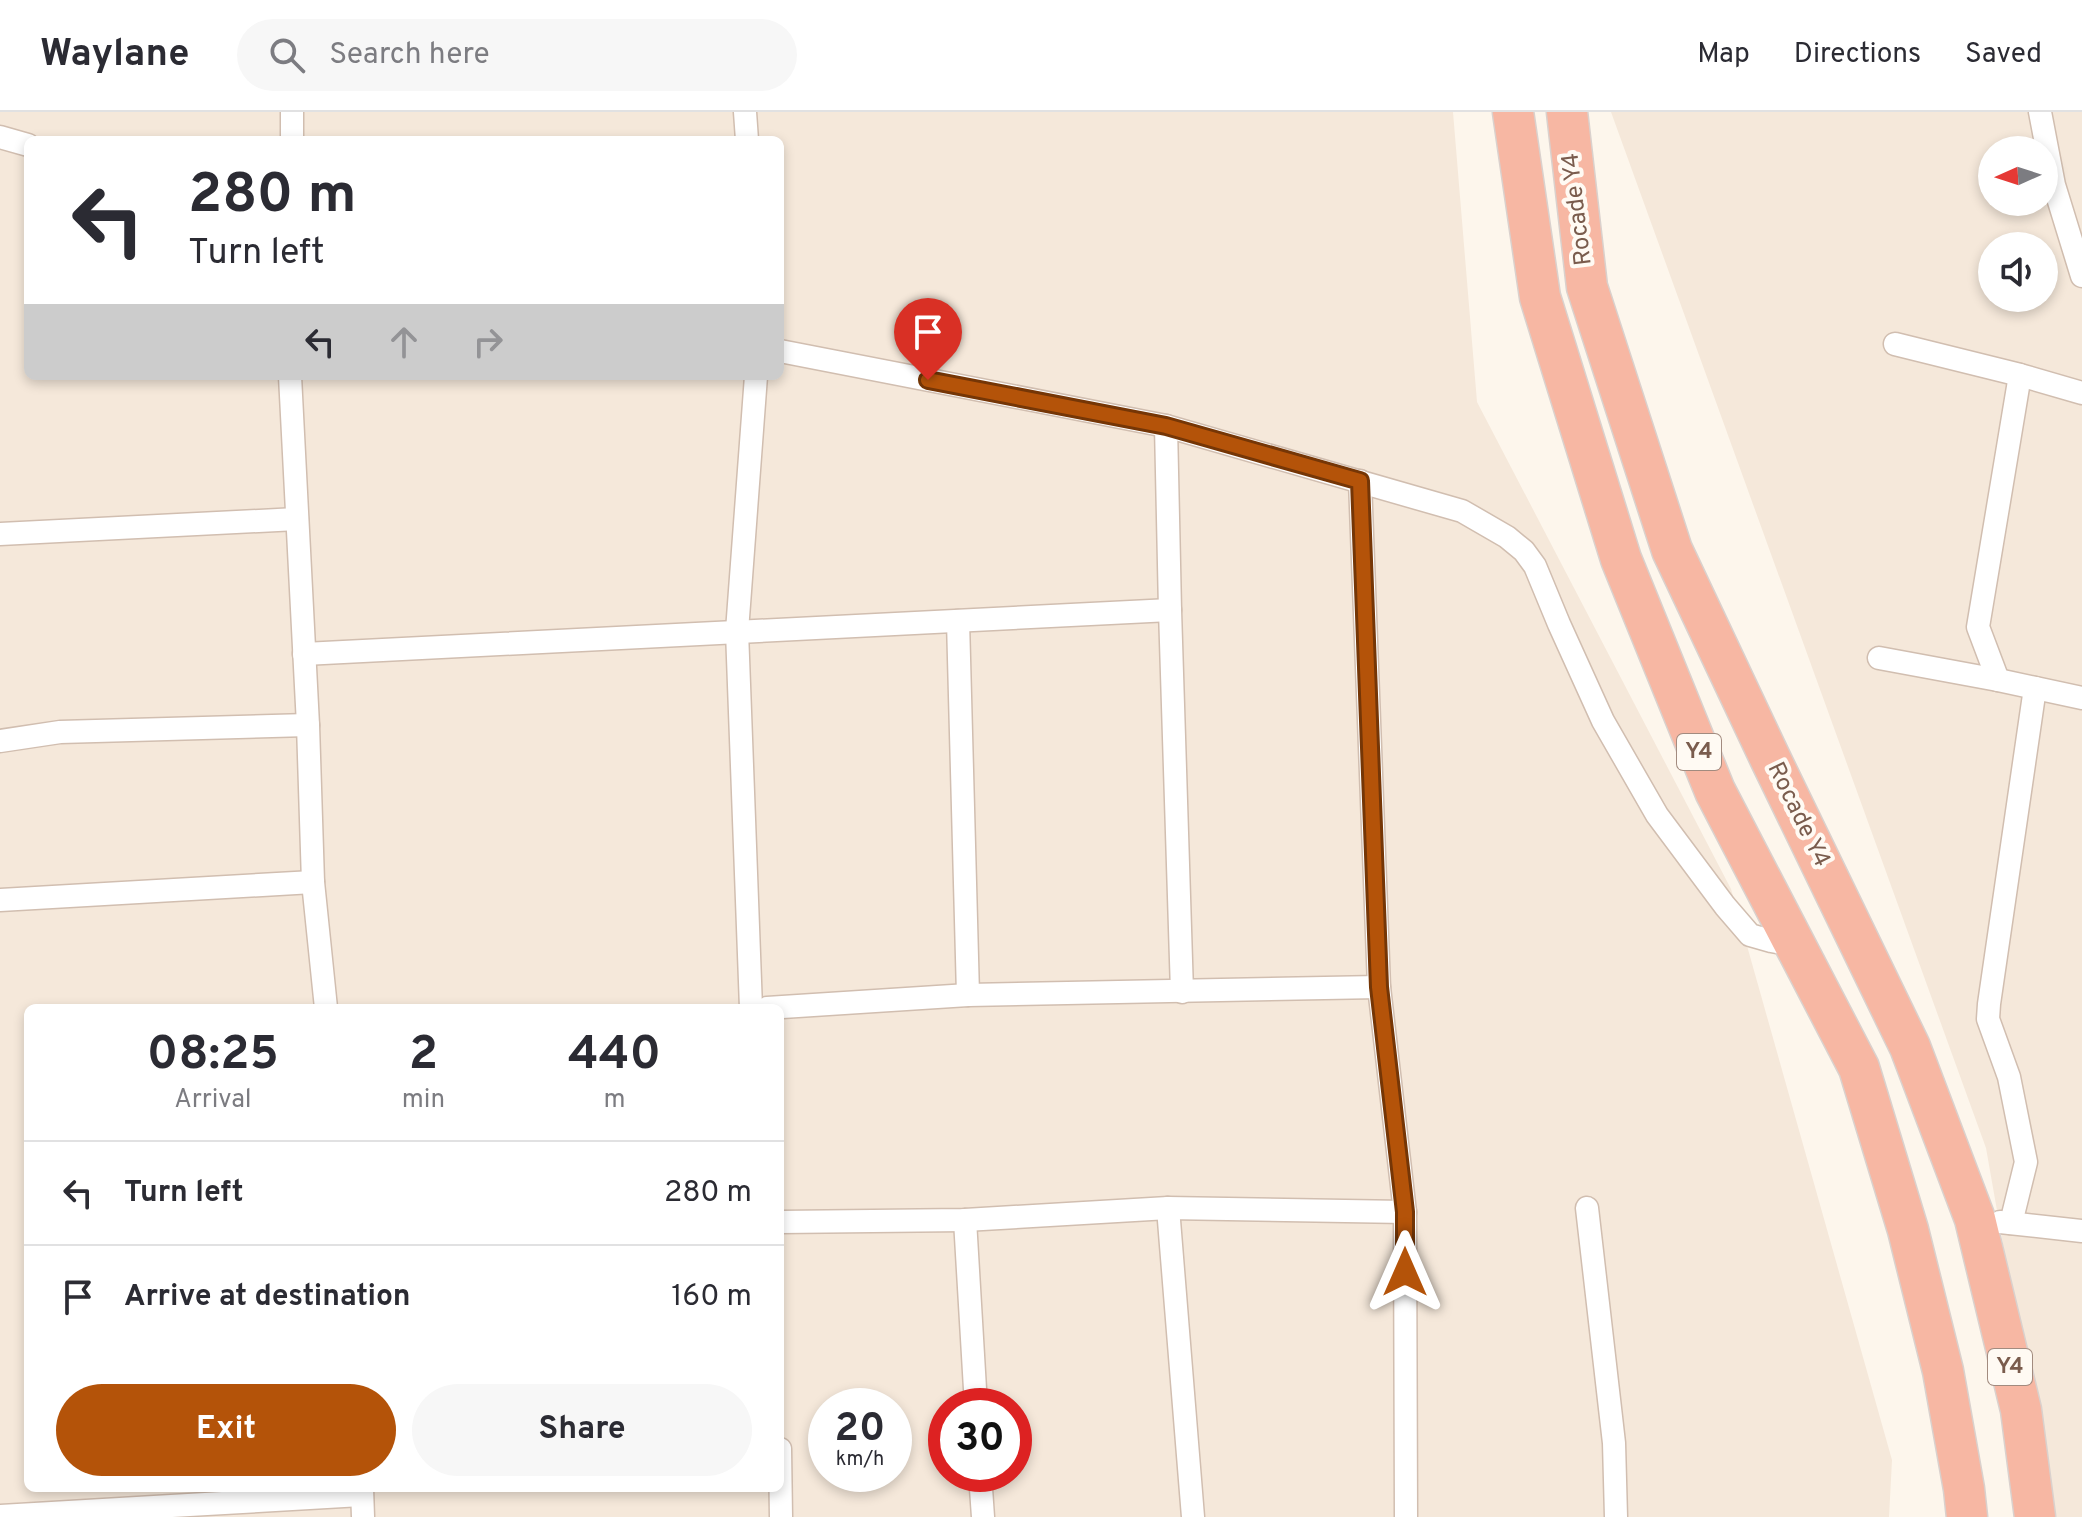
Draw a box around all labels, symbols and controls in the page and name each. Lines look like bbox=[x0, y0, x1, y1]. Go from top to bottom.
search box bbox=[237, 19, 797, 91]
text: Waylane bbox=[40, 31, 189, 80]
icon: search bbox=[265, 33, 309, 77]
text: Search here bbox=[329, 37, 490, 74]
text: Map bbox=[1697, 37, 1750, 73]
text: Directions bbox=[1794, 37, 1921, 73]
text: Saved bbox=[1965, 37, 2042, 73]
north arrow bbox=[1978, 136, 2058, 216]
map controls bbox=[1978, 136, 2058, 312]
street label: Rocade Y4 bbox=[1556, 151, 1600, 267]
text: 280 m bbox=[188, 162, 356, 232]
icon: left bbox=[56, 168, 160, 272]
text: Turn left bbox=[188, 231, 325, 277]
button: sound bbox=[1978, 232, 2058, 312]
pin bbox=[894, 298, 962, 380]
icon: arrive bbox=[906, 310, 950, 354]
icon: left bbox=[298, 320, 342, 364]
icon: ahead bbox=[382, 320, 426, 364]
icon: right bbox=[466, 320, 510, 364]
road number: Y4 bbox=[1677, 734, 1721, 770]
street label: Rocade Y4 bbox=[1760, 758, 1836, 872]
text: 08:25 bbox=[147, 1026, 279, 1086]
text: 2 bbox=[409, 1026, 438, 1086]
text: 440 bbox=[568, 1026, 661, 1086]
text: Arrival bbox=[174, 1084, 252, 1117]
text: min bbox=[402, 1084, 445, 1117]
text: m bbox=[604, 1084, 626, 1117]
icon: left bbox=[56, 1171, 100, 1215]
text: Turn left bbox=[124, 1175, 244, 1212]
text: 280 m bbox=[664, 1175, 752, 1212]
position arrow bbox=[1363, 1230, 1447, 1314]
icon: arrive bbox=[56, 1275, 100, 1319]
text: Arrive at destination bbox=[124, 1279, 410, 1316]
text: 160 m bbox=[671, 1279, 752, 1316]
road number: Y4 bbox=[1988, 1349, 2032, 1385]
button: Exit bbox=[56, 1384, 396, 1476]
button: Share bbox=[412, 1384, 752, 1476]
speed limit sign: 30 bbox=[928, 1388, 1032, 1492]
text: 20 bbox=[835, 1405, 885, 1455]
text: km/h bbox=[836, 1447, 884, 1473]

